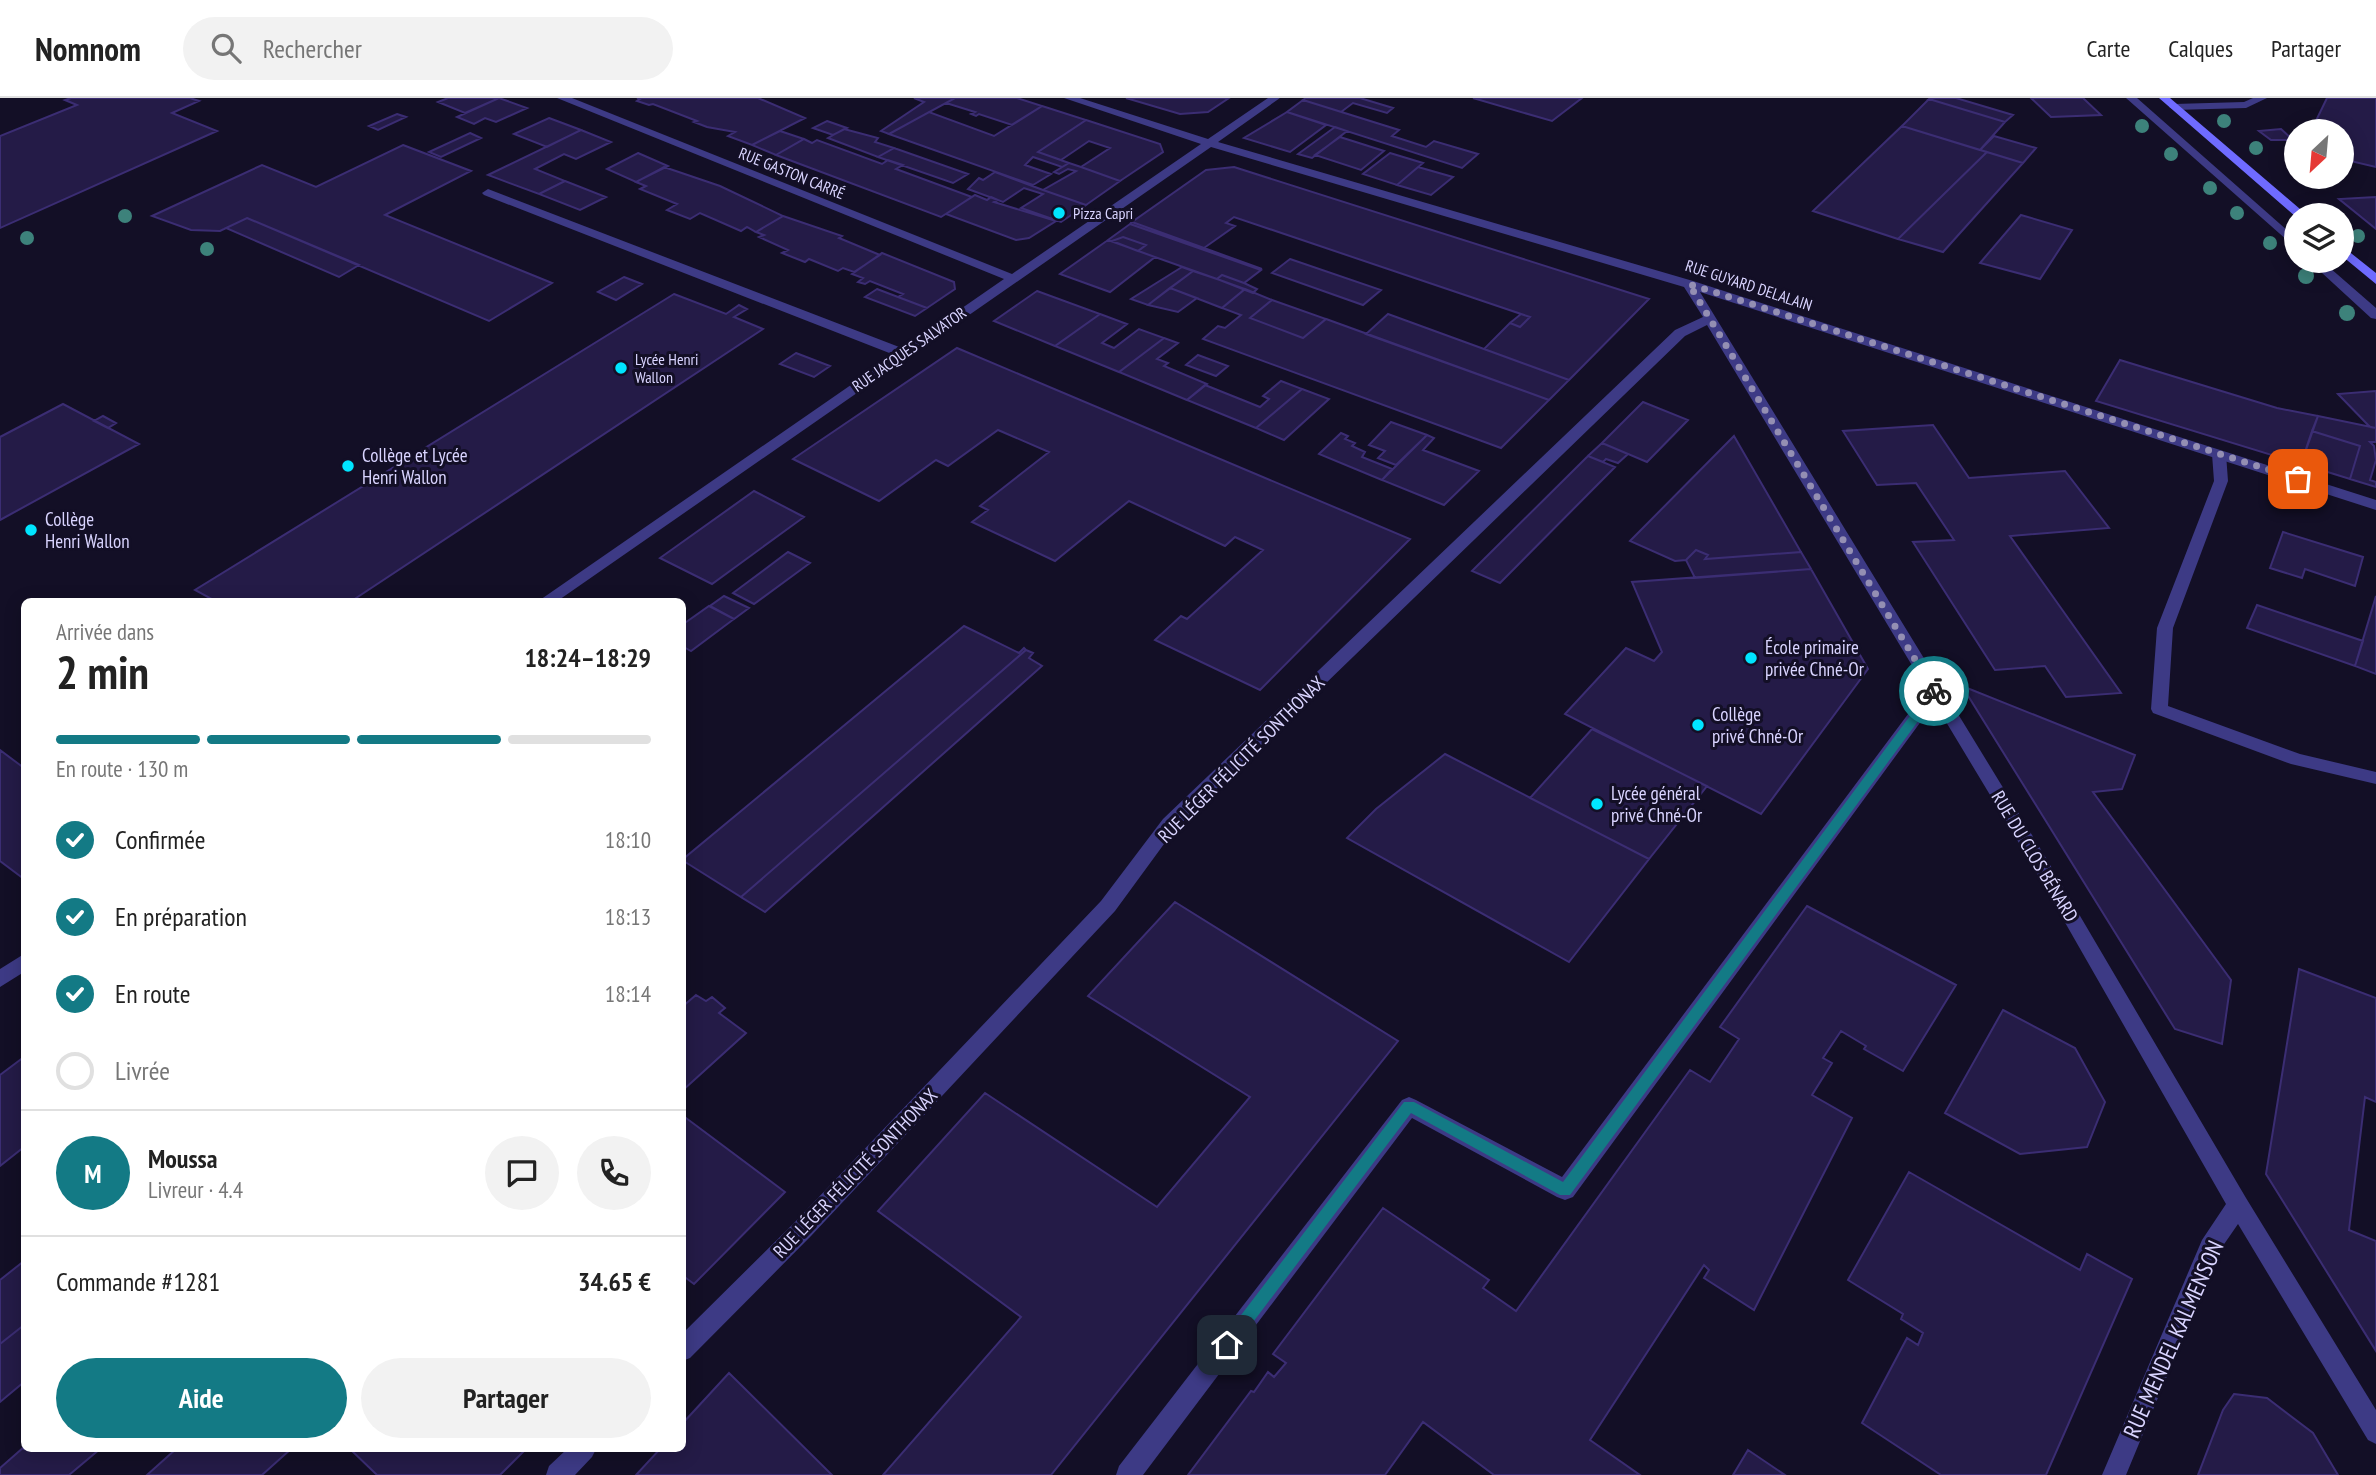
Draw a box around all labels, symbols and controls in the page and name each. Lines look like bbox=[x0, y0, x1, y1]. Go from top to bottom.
search box bbox=[183, 17, 673, 80]
text: Nomnom bbox=[35, 27, 141, 70]
icon: search bbox=[207, 29, 245, 67]
text: Rechercher bbox=[263, 32, 362, 65]
text: Carte bbox=[2087, 33, 2130, 64]
text: Calques bbox=[2168, 33, 2233, 64]
text: Partager bbox=[2271, 33, 2341, 64]
north arrow bbox=[2284, 119, 2354, 189]
map controls bbox=[2284, 119, 2354, 273]
street label: RUE GASTON CARRÉ bbox=[736, 143, 848, 203]
place label: Pizza Capri bbox=[1073, 203, 1133, 223]
button: layers bbox=[2284, 203, 2354, 273]
marker: Pizza Capri bbox=[1051, 205, 1067, 221]
street label: RUE GUYARD DELALAIN bbox=[1683, 255, 1815, 315]
street label: RUE JACQUES SALVATOR bbox=[848, 302, 970, 396]
place label: Lycée Henri Wallon bbox=[635, 349, 698, 387]
marker: Lycée Henri Wallon bbox=[613, 360, 629, 376]
place label: Collège et Lycée Henri Wallon bbox=[362, 443, 468, 489]
pin bbox=[2268, 449, 2328, 509]
marker: Collège et Lycée Henri Wallon bbox=[340, 458, 356, 474]
icon: bag bbox=[2279, 460, 2317, 498]
place label: Collège Henri Wallon bbox=[45, 507, 130, 553]
marker: Collège Henri Wallon bbox=[23, 522, 39, 538]
text: Arrivée dans bbox=[56, 617, 154, 646]
place label: École primaire privée Chné-Or bbox=[1765, 635, 1865, 681]
text: 18:24–18:29 bbox=[524, 641, 651, 674]
text: 2 min bbox=[56, 642, 149, 702]
marker: École primaire privée Chné-Or bbox=[1743, 650, 1759, 666]
courier bbox=[1899, 656, 1969, 726]
street label: RUE LÉGER FÉLICITÉ SONTHONAX bbox=[1153, 670, 1330, 847]
icon: bike bbox=[1915, 672, 1953, 710]
place label: Collège privé Chné-Or bbox=[1712, 702, 1804, 748]
marker: Collège privé Chné-Or bbox=[1690, 717, 1706, 733]
text: En route · 130 m bbox=[56, 754, 188, 783]
place label: Lycée général privé Chné-Or bbox=[1611, 781, 1703, 827]
street label: RUE DU CLOS BÉNARD bbox=[1986, 786, 2084, 926]
marker: Lycée général privé Chné-Or bbox=[1589, 796, 1605, 812]
icon: check bbox=[56, 821, 94, 859]
text: Confirmée bbox=[115, 823, 206, 856]
text: 18:10 bbox=[605, 825, 651, 854]
icon: check bbox=[56, 898, 94, 936]
text: En préparation bbox=[115, 900, 247, 933]
text: 18:13 bbox=[605, 902, 651, 931]
icon: check bbox=[56, 975, 94, 1013]
text: En route bbox=[115, 977, 190, 1010]
text: 18:14 bbox=[605, 979, 651, 1008]
text: Livrée bbox=[115, 1054, 170, 1087]
street label: RUE LÉGER FÉLICITÉ SONTHONAX bbox=[768, 1083, 943, 1263]
button: chat bbox=[485, 1136, 559, 1210]
button: phone bbox=[577, 1136, 651, 1210]
text: Moussa bbox=[148, 1142, 217, 1175]
text: M bbox=[84, 1157, 102, 1190]
text: Livreur · 4.4 bbox=[148, 1175, 243, 1204]
street label: RUE MENDEL KALMENSON bbox=[2116, 1236, 2230, 1442]
text: Commande #1281 bbox=[56, 1265, 220, 1298]
text: 34.65 € bbox=[578, 1265, 651, 1298]
pin bbox=[1197, 1315, 1257, 1375]
icon: home bbox=[1208, 1326, 1246, 1364]
button: Aide bbox=[56, 1358, 347, 1438]
button: Partager bbox=[361, 1358, 651, 1438]

